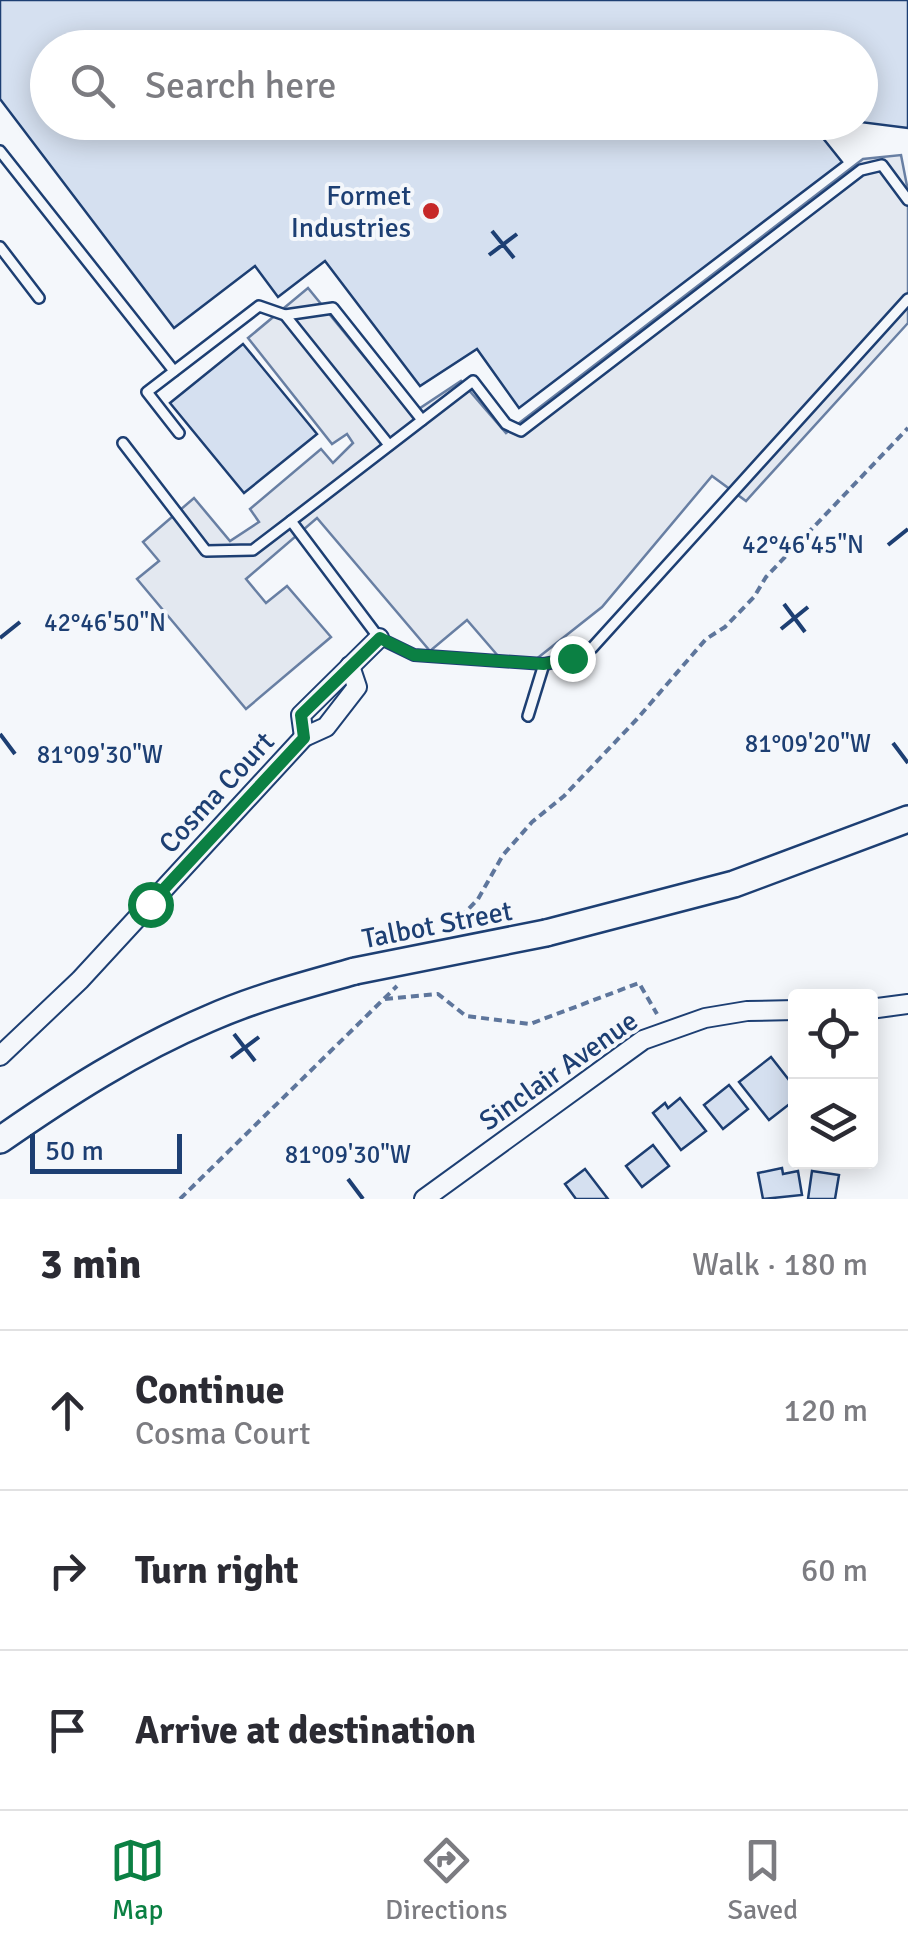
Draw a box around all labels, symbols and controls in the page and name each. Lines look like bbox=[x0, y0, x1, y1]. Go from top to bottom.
search box bbox=[30, 30, 878, 140]
icon: search bbox=[65, 58, 120, 113]
text: Search here bbox=[145, 62, 337, 109]
place label: Formet Industries bbox=[291, 179, 411, 245]
marker: Formet Industries bbox=[420, 200, 442, 222]
text: 42°46'45"N bbox=[742, 529, 864, 560]
text: 42°46'50"N bbox=[44, 607, 166, 638]
route end bbox=[550, 636, 596, 682]
street label: Cosma Court bbox=[152, 725, 282, 860]
text: 81°09'20"W bbox=[745, 728, 871, 759]
text: 81°09'30"W bbox=[37, 739, 163, 770]
route start bbox=[128, 882, 174, 928]
street label: Talbot Street bbox=[359, 894, 515, 956]
map controls bbox=[788, 989, 878, 1169]
button: locate bbox=[788, 989, 878, 1079]
street label: Sinclair Avenue bbox=[473, 1004, 644, 1138]
button: layers bbox=[788, 1079, 878, 1169]
scale bar bbox=[30, 1129, 182, 1174]
text: 50 m bbox=[45, 1134, 104, 1168]
text: 81°09'30"W bbox=[285, 1139, 411, 1170]
text: 3 min bbox=[40, 1239, 141, 1290]
text: Walk · 180 m bbox=[692, 1245, 868, 1284]
text: Continue bbox=[135, 1367, 285, 1414]
icon: ahead bbox=[40, 1383, 95, 1438]
text: 120 m bbox=[784, 1391, 868, 1430]
text: Cosma Court bbox=[135, 1414, 310, 1453]
icon: right bbox=[40, 1543, 95, 1598]
text: Turn right bbox=[135, 1547, 299, 1594]
text: 60 m bbox=[801, 1551, 868, 1590]
icon: arrive bbox=[40, 1703, 95, 1758]
text: Arrive at destination bbox=[135, 1707, 476, 1754]
tab: Map bbox=[110, 1833, 165, 1927]
tab: Directions bbox=[385, 1833, 507, 1927]
tab: Saved bbox=[727, 1833, 798, 1927]

